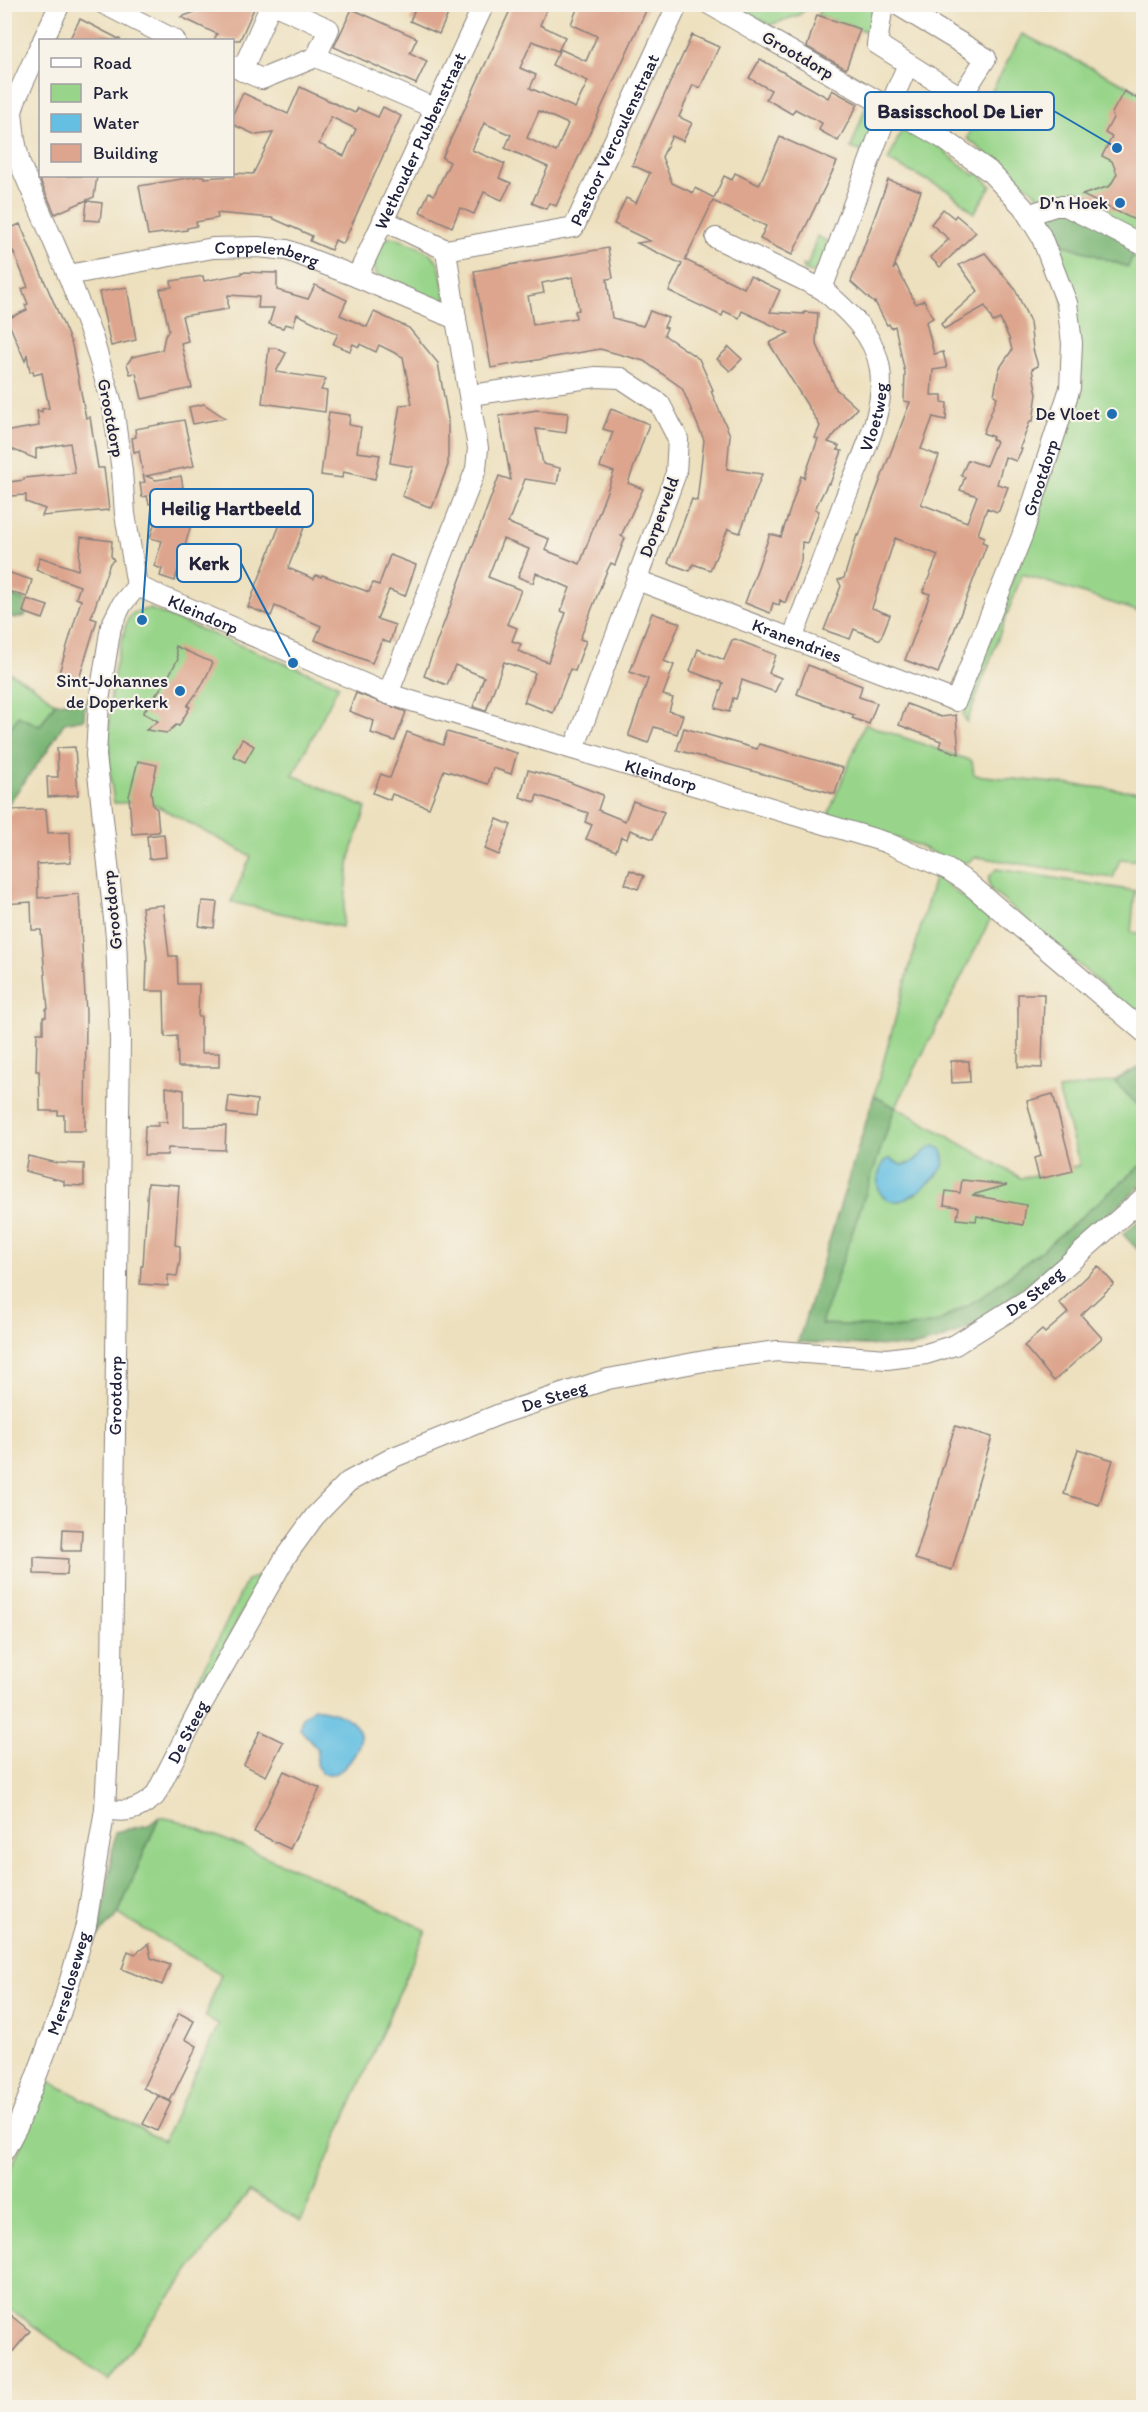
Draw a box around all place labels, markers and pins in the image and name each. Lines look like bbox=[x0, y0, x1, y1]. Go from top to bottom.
callout: Basisschool De Lier bbox=[865, 92, 1054, 130]
place label: D'n Hoek bbox=[1039, 192, 1108, 214]
marker: D'n Hoek bbox=[1113, 196, 1127, 210]
place label: De Vloet bbox=[1035, 403, 1100, 425]
marker: De Vloet bbox=[1105, 407, 1119, 421]
callout: Heilig Hartbeeld bbox=[150, 489, 313, 527]
callout: Kerk bbox=[177, 544, 241, 582]
place label: Sint-Johannes de Doperkerk bbox=[56, 670, 169, 713]
marker: Sint-Johannes de Doperkerk bbox=[173, 684, 187, 698]

